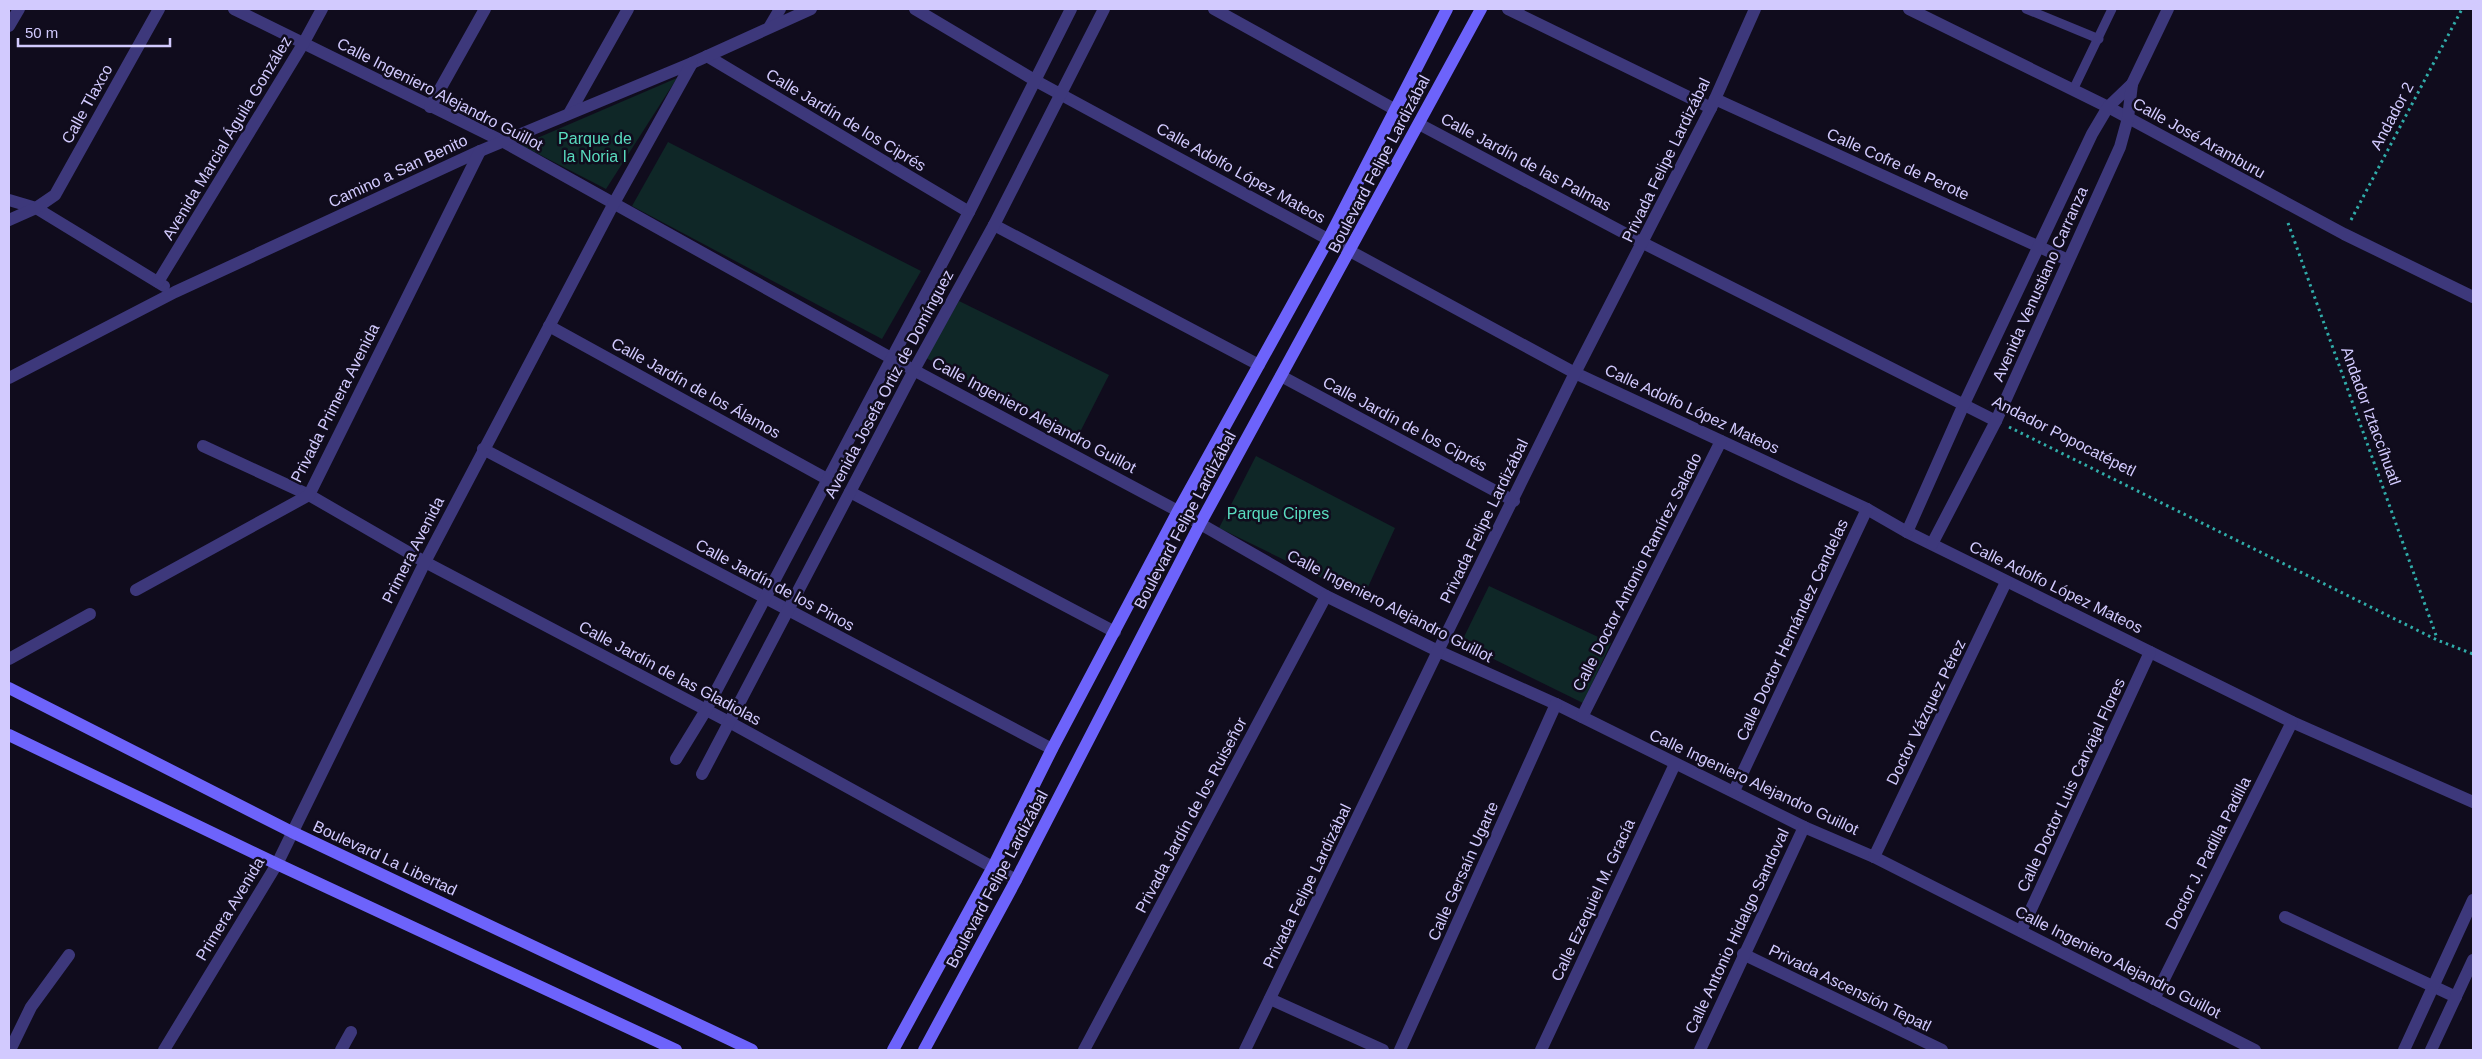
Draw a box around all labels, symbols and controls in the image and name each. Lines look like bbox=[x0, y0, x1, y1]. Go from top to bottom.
scale bar bbox=[18, 15, 170, 47]
text: 50 m bbox=[25, 24, 58, 41]
street label: Avenida Marcial Águila González bbox=[158, 33, 295, 243]
street label: Calle Ingeniero Alejandro Guillot bbox=[334, 35, 546, 154]
street label: Calle Tlaxco bbox=[58, 61, 116, 146]
street label: Calle Jardín de los Ciprés bbox=[763, 66, 929, 174]
street label: Boulevard Felipe Lardizábal bbox=[1325, 72, 1433, 256]
street label: Privada Felipe Lardizábal bbox=[1619, 75, 1713, 245]
street label: Andador 2 bbox=[2367, 79, 2417, 153]
street label: Calle José Aramburu bbox=[2130, 95, 2268, 181]
street label: Calle Jardín de las Palmas bbox=[1438, 110, 1614, 214]
street label: Calle Adolfo López Mateos bbox=[1154, 119, 1328, 227]
street label: Calle Cofre de Perote bbox=[1824, 125, 1972, 203]
park label: Parque de la Noria I bbox=[558, 130, 632, 165]
street label: Camino a San Benito bbox=[326, 131, 470, 211]
street label: Avenida Venustiano Carranza bbox=[1989, 184, 2091, 384]
street label: Avenida Josefa Ortiz de Domínguez bbox=[821, 267, 957, 501]
street label: Privada Primera Avenida bbox=[288, 321, 383, 485]
street label: Calle Jardín de los Álamos bbox=[609, 334, 784, 442]
street label: Andador Iztaccíhuatl bbox=[2338, 345, 2404, 487]
street label: Calle Ingeniero Alejandro Guillot bbox=[929, 354, 1139, 476]
street label: Calle Adolfo López Mateos bbox=[1602, 361, 1782, 457]
street label: Calle Jardín de los Ciprés bbox=[1320, 373, 1490, 475]
street label: Andador Popocatépetl bbox=[1990, 392, 2138, 480]
street label: Boulevard Felipe Lardizábal bbox=[1131, 428, 1239, 612]
street label: Privada Felipe Lardizábal bbox=[1437, 436, 1531, 606]
street label: Calle Doctor Antonio Ramírez Salado bbox=[1569, 450, 1705, 694]
street label: Primera Avenida bbox=[379, 494, 447, 606]
park label: Parque Cipres bbox=[1227, 505, 1329, 522]
street label: Calle Doctor Hernández Candelas bbox=[1733, 516, 1851, 744]
street label: Calle Jardín de los Pinos bbox=[693, 536, 857, 634]
street label: Calle Adolfo López Mateos bbox=[1967, 538, 2145, 636]
street label: Calle Ingeniero Alejandro Guillot bbox=[1284, 547, 1496, 666]
street label: Calle Jardín de las Gladiolas bbox=[576, 618, 764, 728]
street label: Doctor Vázquez Pérez bbox=[1883, 636, 1969, 788]
street label: Calle Doctor Luis Carvajal Flores bbox=[2014, 675, 2128, 895]
street label: Privada Jardín de los Ruiseñor bbox=[1132, 714, 1250, 916]
street label: Calle Ingeniero Alejandro Guillot bbox=[1647, 726, 1862, 838]
street label: Doctor J. Padilla Padilla bbox=[2162, 774, 2254, 932]
street label: Boulevard Felipe Lardizábal bbox=[943, 787, 1051, 971]
street label: Calle Gersaín Ugarte bbox=[1425, 799, 1501, 943]
street label: Privada Felipe Lardizábal bbox=[1260, 801, 1354, 971]
street label: Calle Ezequiel M. Gracía bbox=[1548, 816, 1638, 984]
street label: Boulevard La Libertad bbox=[310, 817, 460, 899]
street label: Calle Antonio Hidalgo Sandoval bbox=[1682, 826, 1792, 1036]
street label: Primera Avenida bbox=[193, 854, 267, 964]
street label: Calle Ingeniero Alejandro Guillot bbox=[2012, 903, 2224, 1022]
street label: Privada Ascensión Tepatl bbox=[1766, 941, 1934, 1035]

